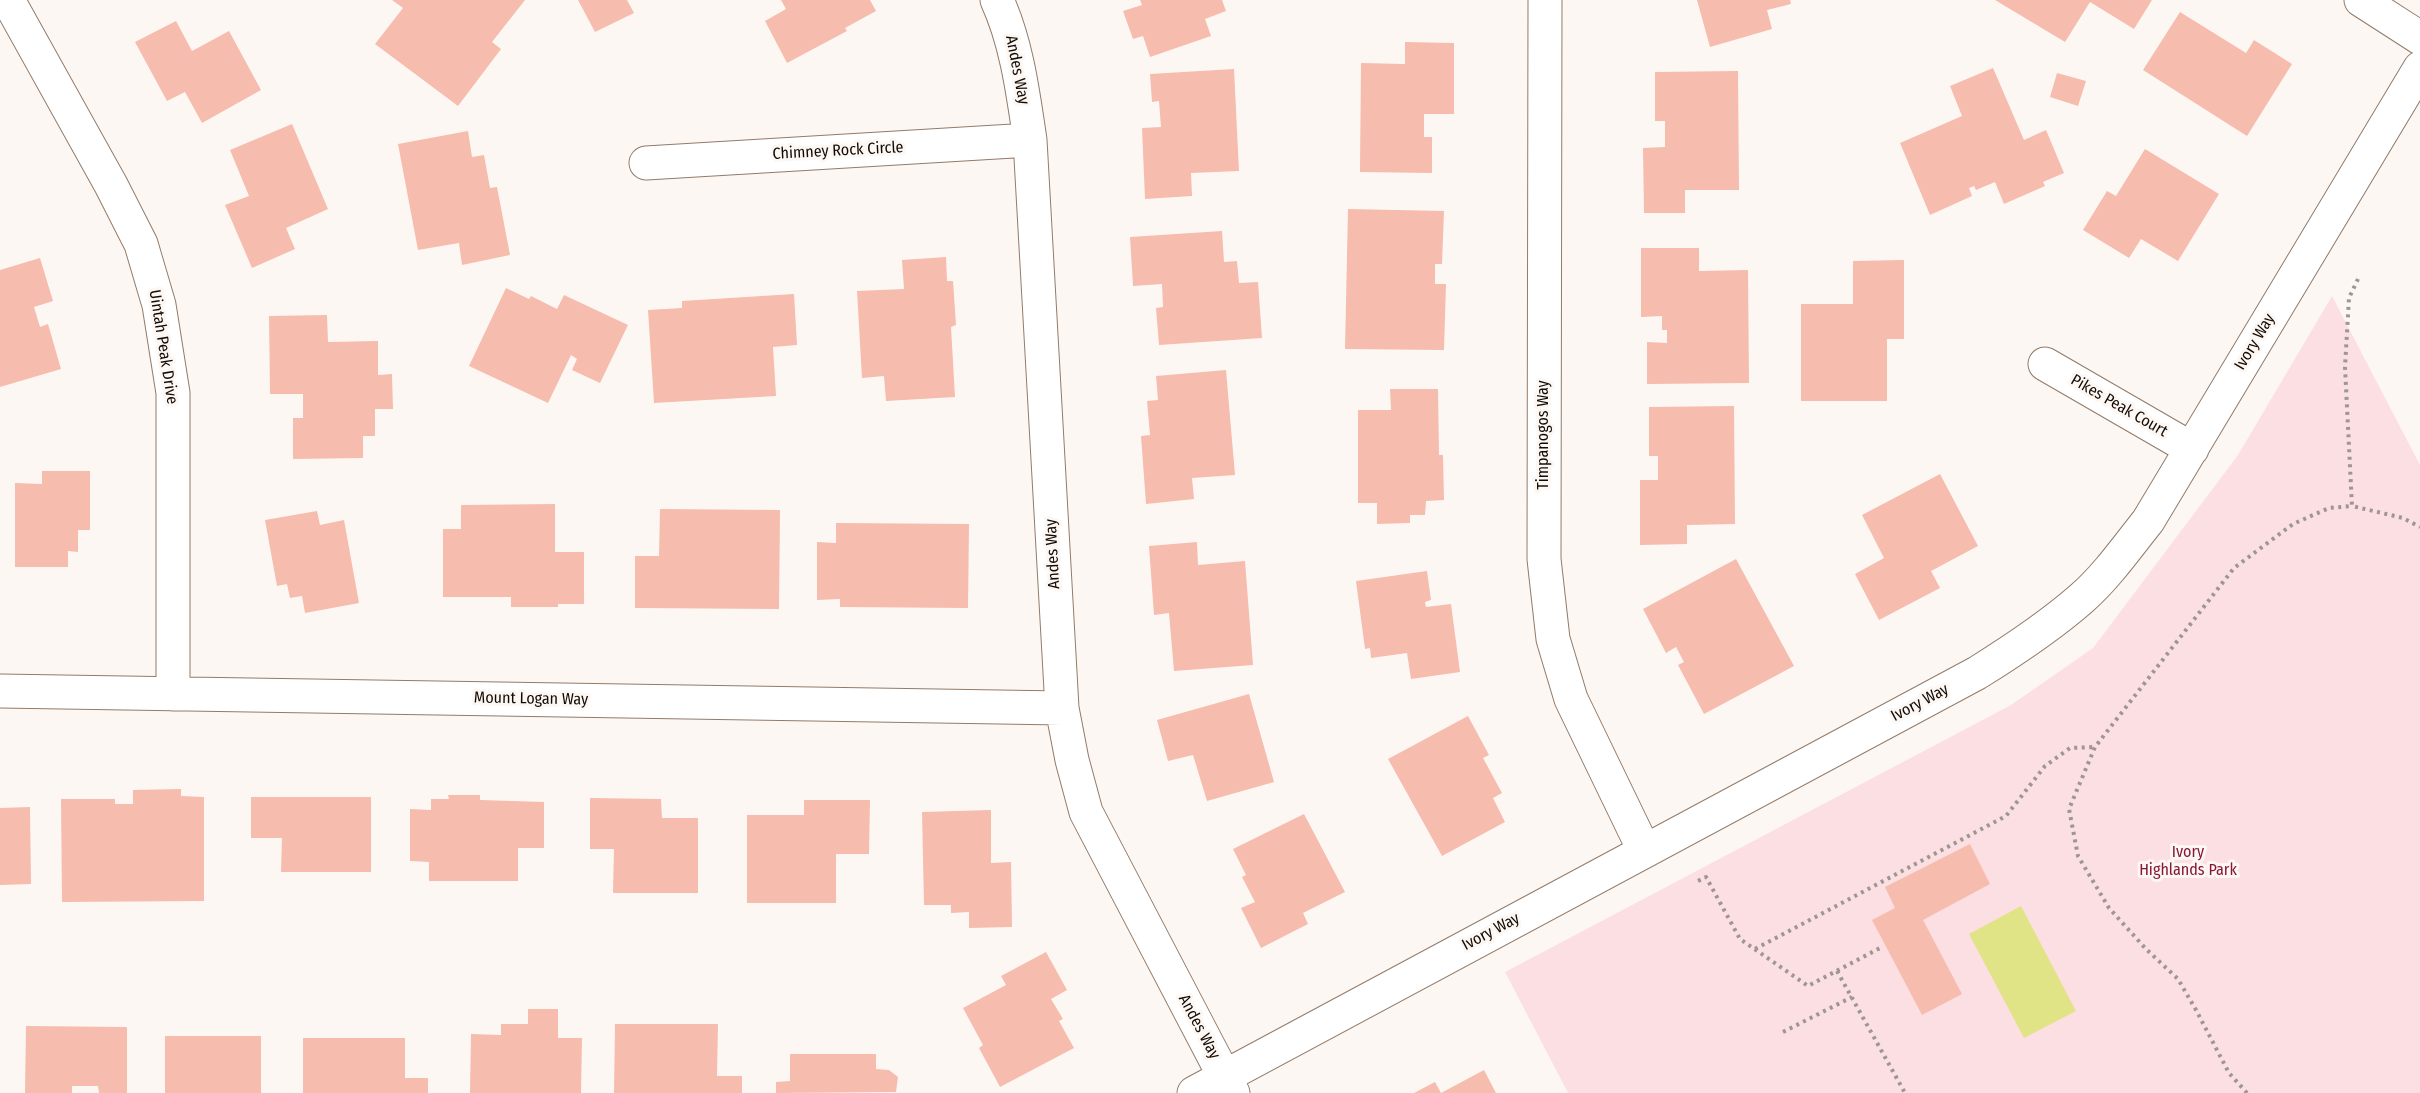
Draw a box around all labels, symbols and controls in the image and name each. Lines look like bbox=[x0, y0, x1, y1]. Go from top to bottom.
street label: Andes Way bbox=[1001, 34, 1033, 106]
street label: Chimney Rock Circle bbox=[772, 138, 904, 164]
street label: Uintah Peak Drive bbox=[144, 288, 182, 406]
street label: Ivory Way bbox=[2231, 310, 2279, 374]
street label: Pikes Peak Court bbox=[2067, 371, 2171, 441]
street label: Timpanogos Way bbox=[1534, 380, 1554, 490]
street label: Andes Way bbox=[1042, 518, 1064, 590]
street label: Ivory Way bbox=[1888, 680, 1952, 726]
street label: Mount Logan Way bbox=[474, 688, 588, 710]
park label: Ivory Highlands Park bbox=[2139, 843, 2237, 881]
street label: Ivory Way bbox=[1459, 909, 1523, 955]
street label: Andes Way bbox=[1174, 992, 1224, 1062]

